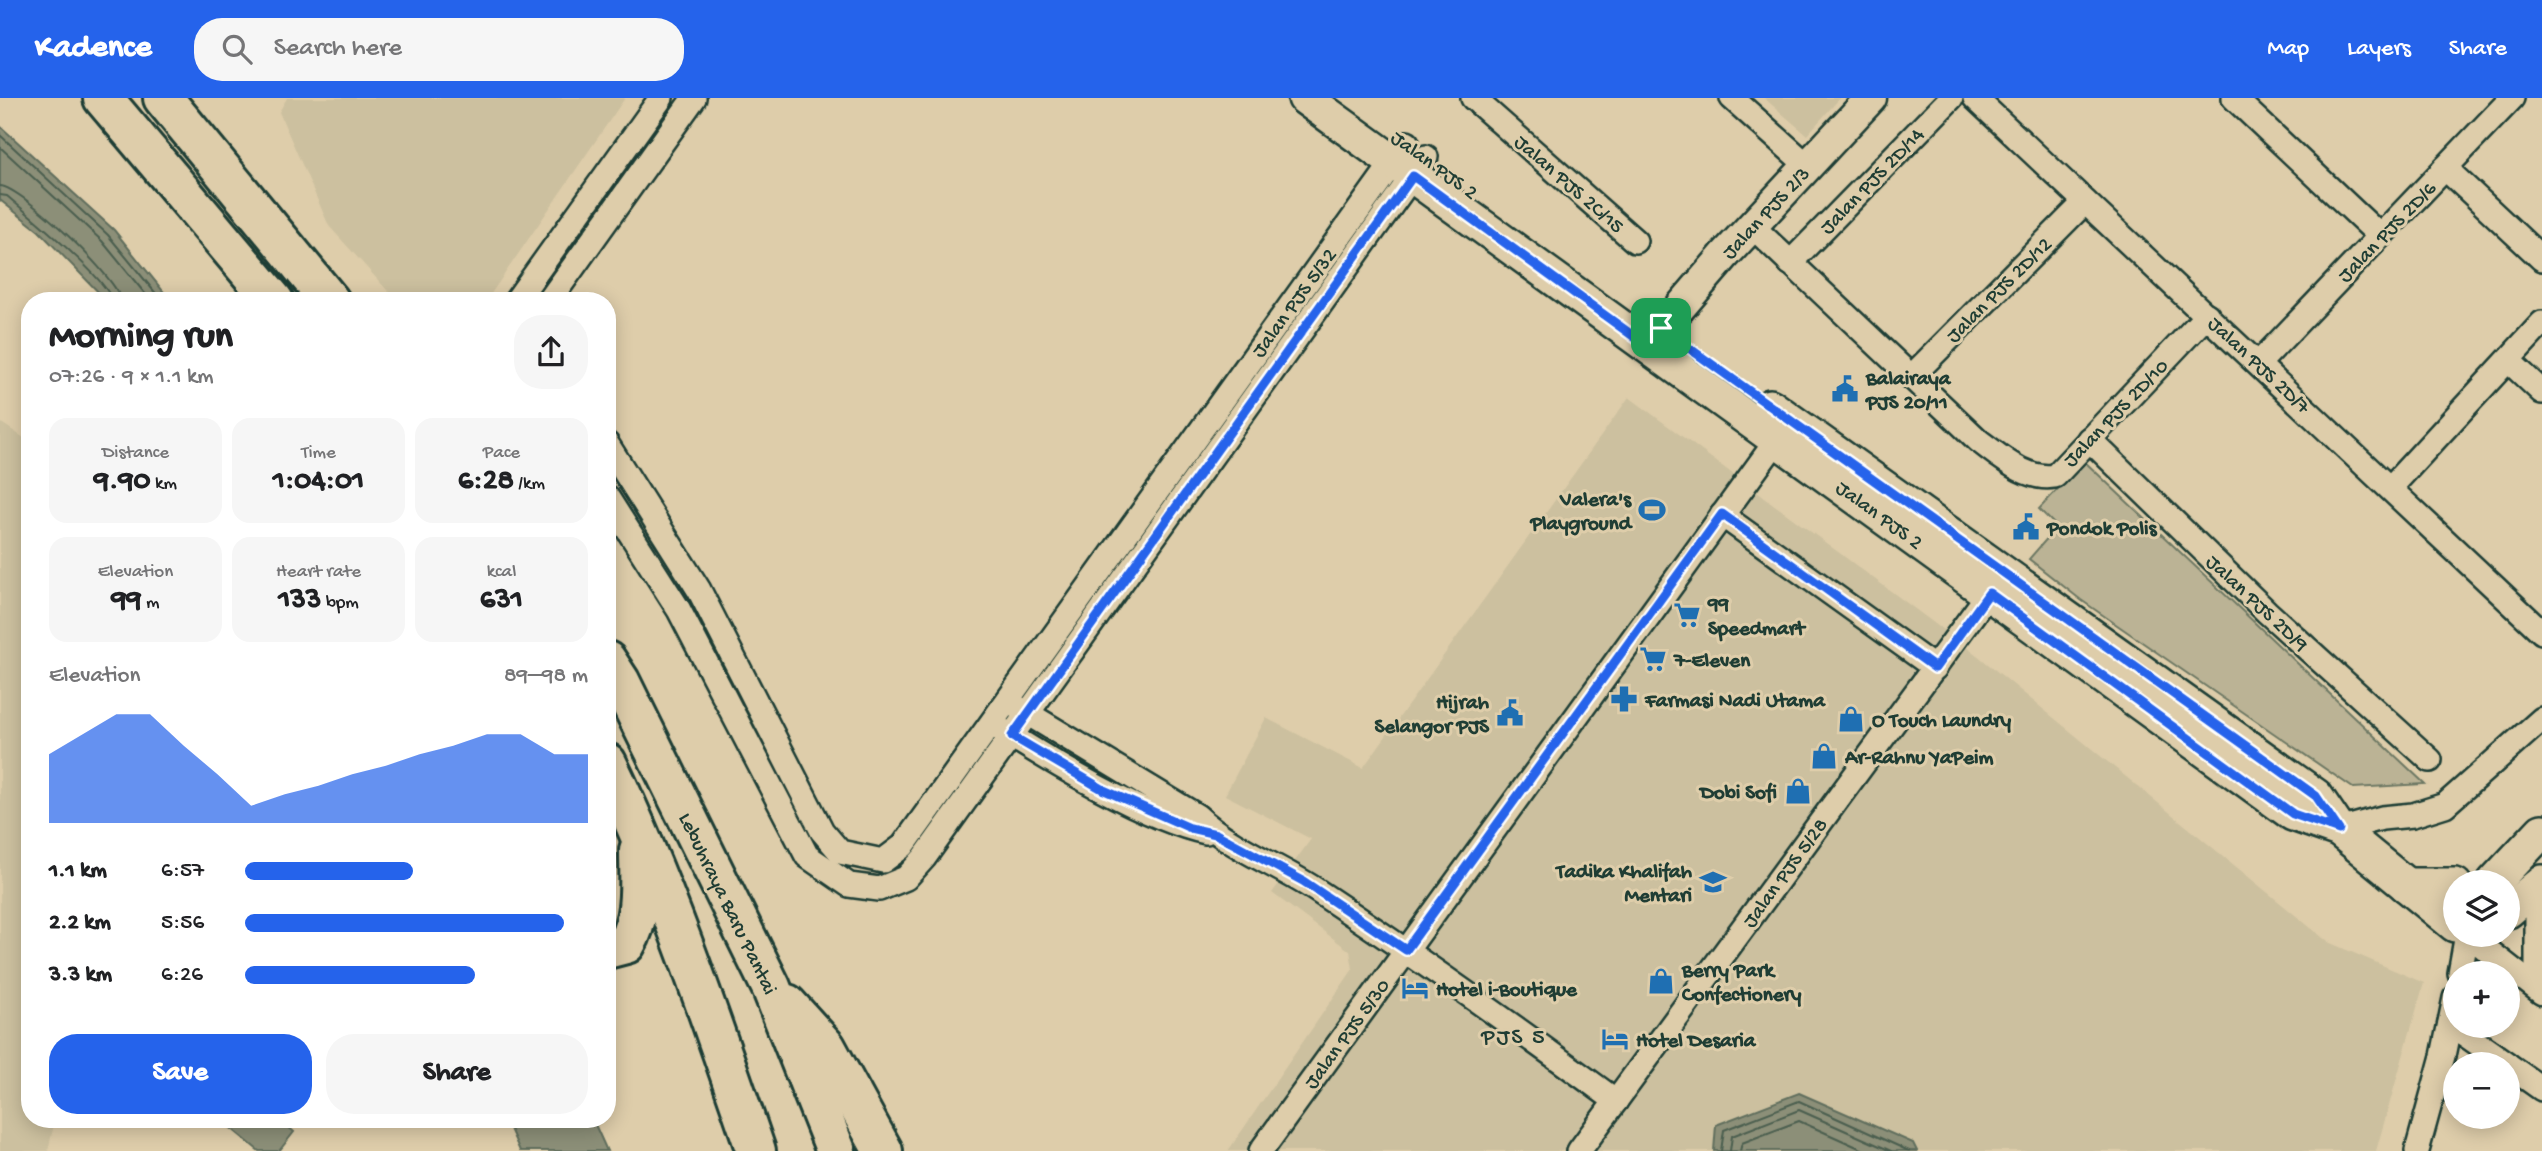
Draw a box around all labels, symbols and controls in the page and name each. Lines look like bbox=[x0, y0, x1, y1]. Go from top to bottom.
search box bbox=[194, 18, 684, 81]
text: Kadence bbox=[35, 30, 152, 68]
icon: search bbox=[218, 30, 256, 68]
text: Search here bbox=[274, 34, 402, 65]
text: Map bbox=[2267, 35, 2309, 64]
text: Layers bbox=[2347, 35, 2411, 64]
text: Share bbox=[2449, 35, 2507, 64]
street label: Jalan PJS 2D/14 bbox=[1816, 124, 1931, 241]
street label: Jalan PJS 2 bbox=[1384, 127, 1481, 207]
street label: Jalan PJS 2C/15 bbox=[1508, 131, 1628, 240]
street label: Jalan PJS 2/3 bbox=[1718, 163, 1817, 266]
street label: Jalan PJS 2D/6 bbox=[2334, 177, 2443, 289]
street label: Jalan PJS 2D/12 bbox=[1942, 233, 2059, 350]
street label: Jalan PJS 5/32 bbox=[1248, 245, 1344, 363]
pin bbox=[1631, 298, 1691, 358]
icon: arrive bbox=[1642, 309, 1680, 347]
street label: Jalan PJS 2D/7 bbox=[2201, 313, 2315, 421]
button: share bbox=[514, 315, 588, 389]
text: Morning run bbox=[49, 316, 233, 360]
street label: Jalan PJS 2D/10 bbox=[2060, 355, 2175, 474]
text: 07:26 · 9 × 1.1 km bbox=[49, 364, 214, 391]
place label: Balairaya PJS 20/11 bbox=[1865, 368, 1952, 417]
public building icon: Balairaya PJS 20/11 bbox=[1830, 374, 1860, 404]
text: Distance bbox=[102, 442, 169, 465]
text: Time bbox=[301, 442, 336, 465]
text: Pace bbox=[483, 442, 520, 465]
text: 9.90 bbox=[94, 465, 151, 500]
text: 1:04:01 bbox=[273, 465, 364, 500]
text: 6:28 bbox=[458, 465, 514, 500]
text: km bbox=[151, 473, 177, 496]
text: /km bbox=[514, 473, 545, 496]
street label: Jalan PJS 2 bbox=[1829, 477, 1926, 557]
place label: Valera's Playground bbox=[1529, 489, 1634, 538]
sports icon: Valera's Playground bbox=[1637, 495, 1667, 525]
public building icon: Pondok Polis bbox=[2011, 512, 2041, 542]
place label: Pondok Polis bbox=[2046, 518, 2158, 543]
street label: Jalan PJS 2D/9 bbox=[2199, 551, 2312, 659]
text: Elevation bbox=[98, 561, 173, 584]
text: Heart rate bbox=[276, 561, 361, 584]
text: kcal bbox=[487, 561, 516, 584]
text: 99 bbox=[111, 584, 142, 619]
text: 133 bbox=[278, 584, 321, 619]
text: 631 bbox=[480, 584, 523, 619]
text: m bbox=[142, 592, 160, 615]
text: bpm bbox=[321, 592, 359, 615]
place label: 99 Speedmart bbox=[1707, 594, 1807, 643]
supermarket icon: 99 Speedmart bbox=[1672, 600, 1702, 630]
supermarket icon: 7-Eleven bbox=[1638, 644, 1668, 674]
place label: 7-Eleven bbox=[1673, 650, 1751, 675]
text: Elevation bbox=[49, 663, 140, 690]
text: 89–98 m bbox=[504, 663, 588, 690]
pharmacy icon: Farmasi Nadi Utama bbox=[1609, 684, 1639, 714]
place label: Farmasi Nadi Utama bbox=[1644, 690, 1826, 715]
place label: Hijrah Selangor PJS bbox=[1374, 692, 1490, 741]
public building icon: Hijrah Selangor PJS bbox=[1495, 698, 1525, 728]
shop icon: O Touch Laundry bbox=[1836, 704, 1866, 734]
place label: O Touch Laundry bbox=[1872, 710, 2012, 735]
shop icon: Ar-Rahnu YaPeim bbox=[1809, 741, 1839, 771]
place label: Ar-Rahnu YaPeim bbox=[1844, 747, 1994, 772]
shop icon: Dobi Sofi bbox=[1783, 776, 1813, 806]
place label: Dobi Sofi bbox=[1698, 782, 1777, 807]
street label: Lebuhraya Baru Pantai bbox=[671, 809, 781, 1000]
street label: Jalan PJS 5/28 bbox=[1739, 814, 1835, 934]
text: 1.1 km bbox=[49, 858, 107, 885]
text: 6:57 bbox=[161, 858, 204, 885]
place label: Tadika Khalifah Mentari bbox=[1554, 861, 1693, 910]
school or university icon: Tadika Khalifah Mentari bbox=[1698, 867, 1728, 897]
map controls bbox=[2443, 870, 2520, 1129]
button: layers bbox=[2443, 870, 2520, 947]
text: 2.2 km bbox=[49, 910, 111, 937]
text: 5:56 bbox=[161, 910, 204, 937]
place label: Berry Park Confectionery bbox=[1681, 960, 1802, 1009]
button: + bbox=[2443, 961, 2520, 1038]
text: 3.3 km bbox=[49, 962, 112, 989]
text: 6:26 bbox=[161, 962, 203, 989]
shop icon: Berry Park Confectionery bbox=[1646, 966, 1676, 996]
hotel icon: Hotel i-Boutique bbox=[1400, 973, 1430, 1003]
street label: Jalan PJS 5/30 bbox=[1300, 975, 1397, 1095]
place label: Hotel i-Boutique bbox=[1436, 979, 1578, 1004]
district label: PJS 5 bbox=[1480, 1024, 1547, 1053]
hotel icon: Hotel Desaria bbox=[1600, 1024, 1630, 1054]
place label: Hotel Desaria bbox=[1636, 1030, 1757, 1055]
button: Save bbox=[49, 1034, 312, 1114]
button: Share bbox=[326, 1034, 588, 1114]
button: − bbox=[2443, 1052, 2520, 1129]

